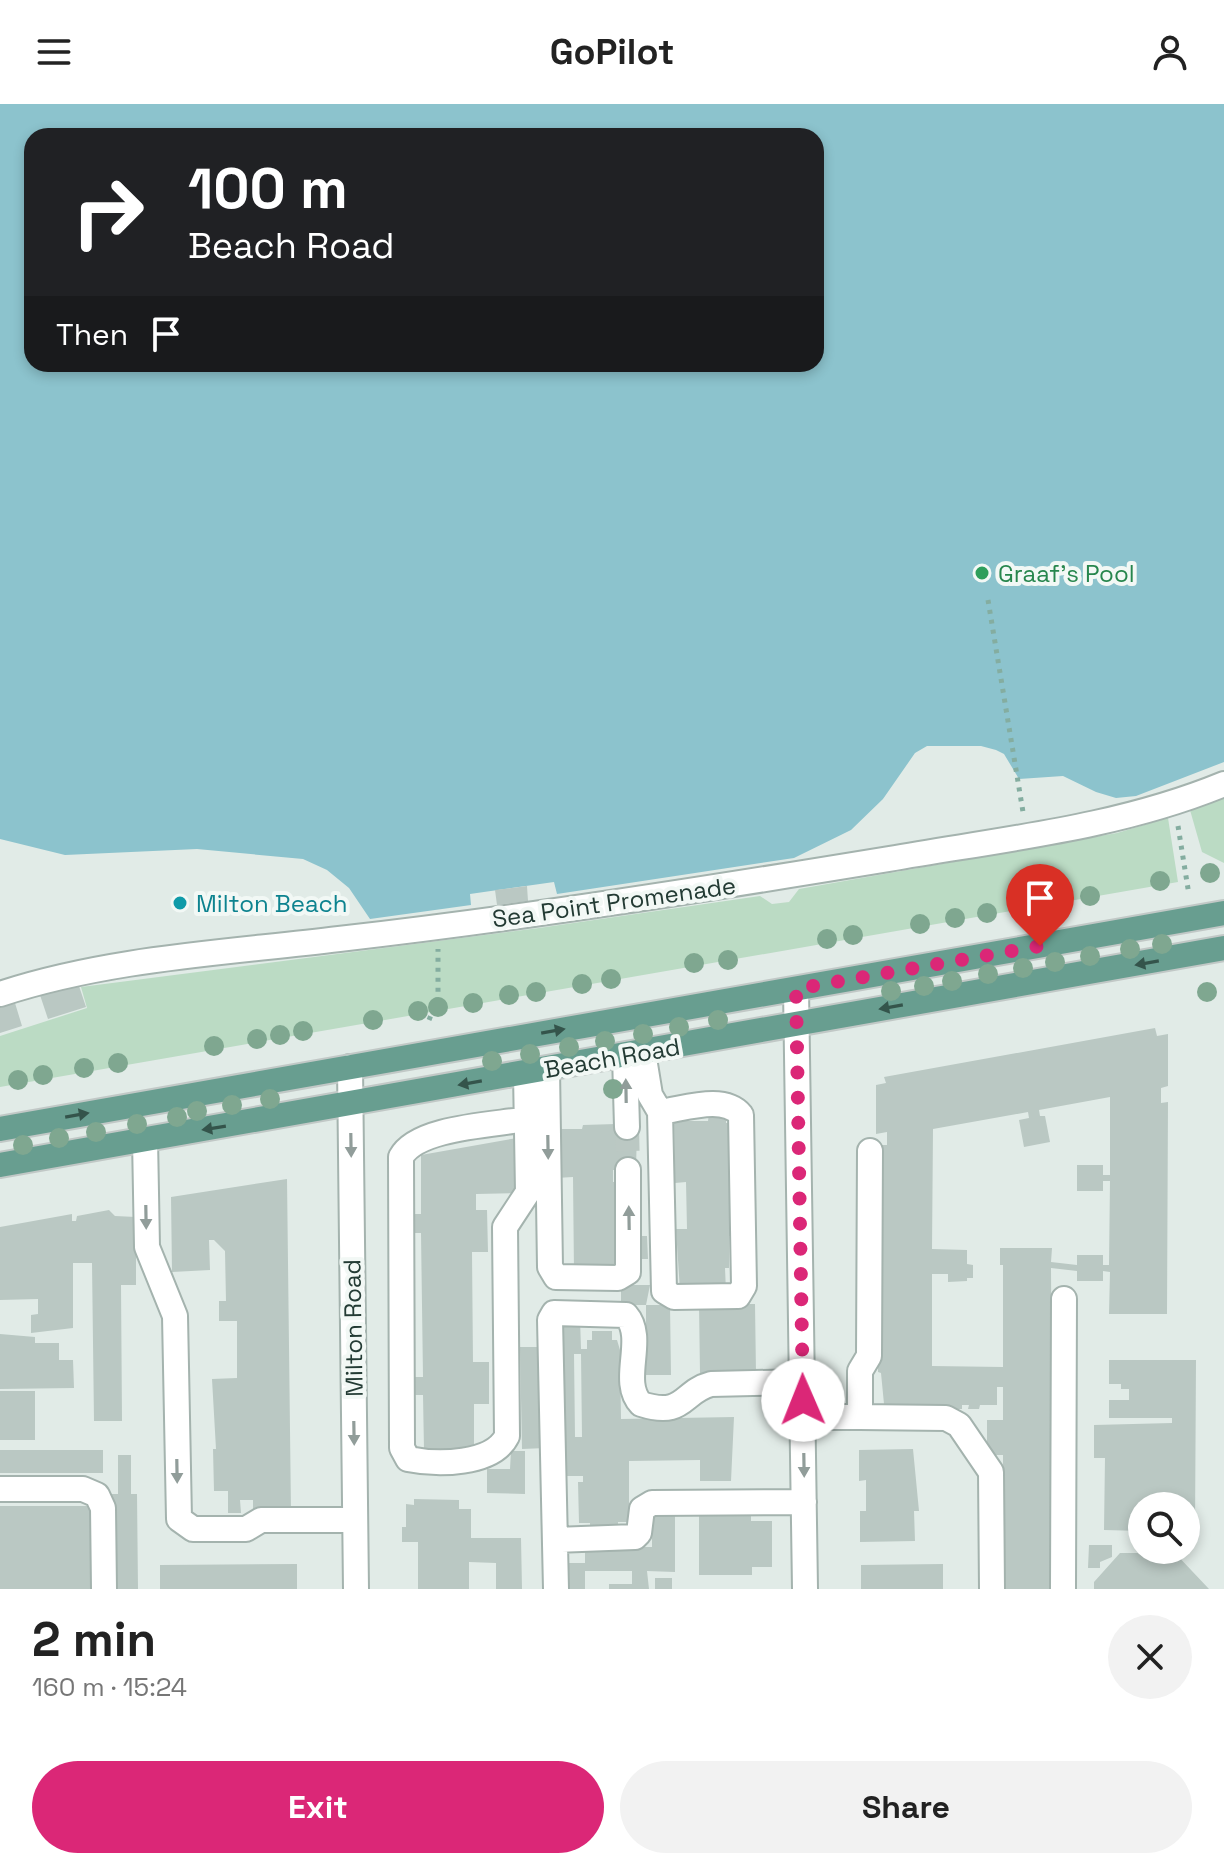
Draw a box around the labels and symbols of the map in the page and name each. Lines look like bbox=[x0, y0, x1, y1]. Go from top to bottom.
place label: Graaf's Pool bbox=[998, 558, 1135, 589]
marker: Graaf's Pool bbox=[973, 564, 991, 582]
pin bbox=[1006, 864, 1074, 946]
street label: Sea Point Promenade bbox=[490, 870, 738, 934]
place label: Milton Beach bbox=[196, 888, 347, 919]
marker: Milton Beach bbox=[171, 894, 189, 912]
one-way arrow bbox=[1135, 957, 1160, 969]
one-way arrow bbox=[878, 1002, 903, 1014]
one-way arrow bbox=[541, 1024, 566, 1037]
street label: Beach Road bbox=[542, 1031, 682, 1085]
one-way arrow bbox=[457, 1078, 482, 1090]
one-way arrow bbox=[620, 1078, 633, 1103]
one-way arrow bbox=[64, 1108, 89, 1120]
one-way arrow bbox=[201, 1122, 226, 1135]
one-way arrow bbox=[345, 1133, 357, 1158]
one-way arrow bbox=[542, 1135, 554, 1160]
one-way arrow bbox=[140, 1205, 152, 1230]
one-way arrow bbox=[622, 1205, 635, 1230]
street label: Milton Road bbox=[336, 1259, 370, 1397]
position arrow bbox=[761, 1358, 845, 1442]
one-way arrow bbox=[348, 1421, 360, 1446]
one-way arrow bbox=[798, 1453, 810, 1478]
one-way arrow bbox=[171, 1459, 183, 1484]

